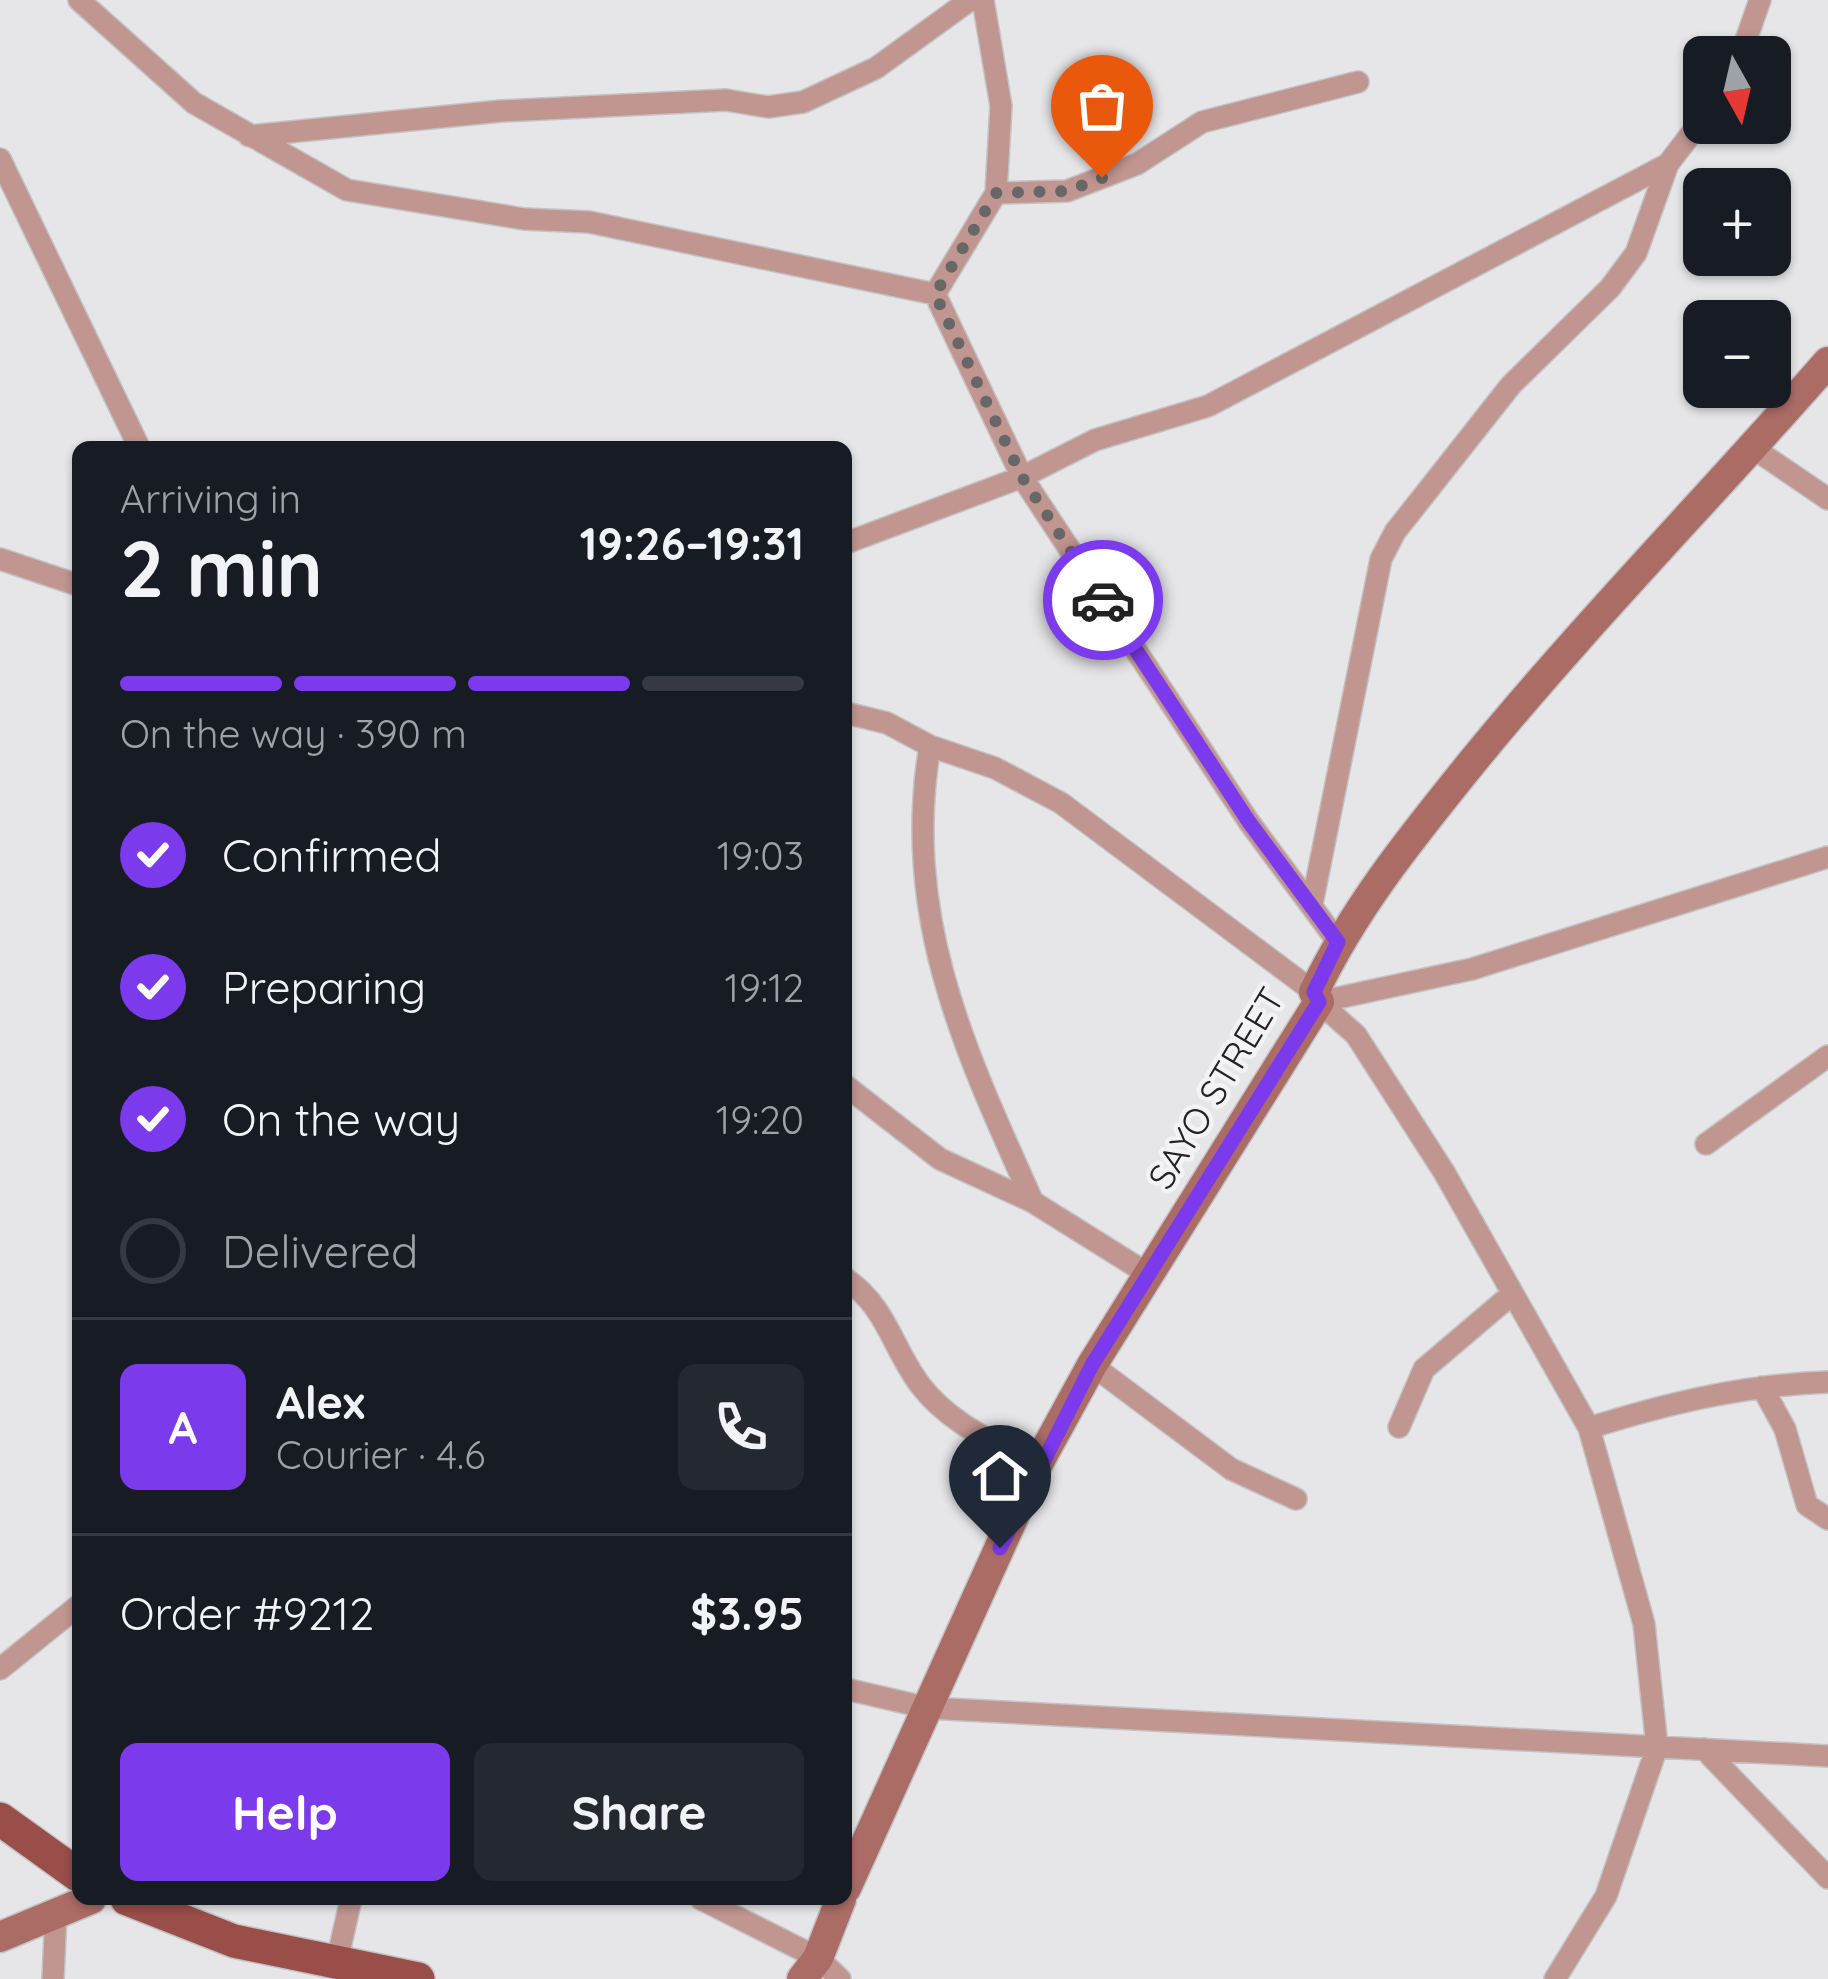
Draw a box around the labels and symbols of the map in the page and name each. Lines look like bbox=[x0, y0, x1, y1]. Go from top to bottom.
north arrow bbox=[1683, 36, 1791, 144]
pin bbox=[1051, 55, 1153, 178]
courier bbox=[1043, 540, 1163, 660]
street label: SAYO STREET bbox=[1138, 979, 1293, 1197]
pin bbox=[949, 1425, 1051, 1548]

